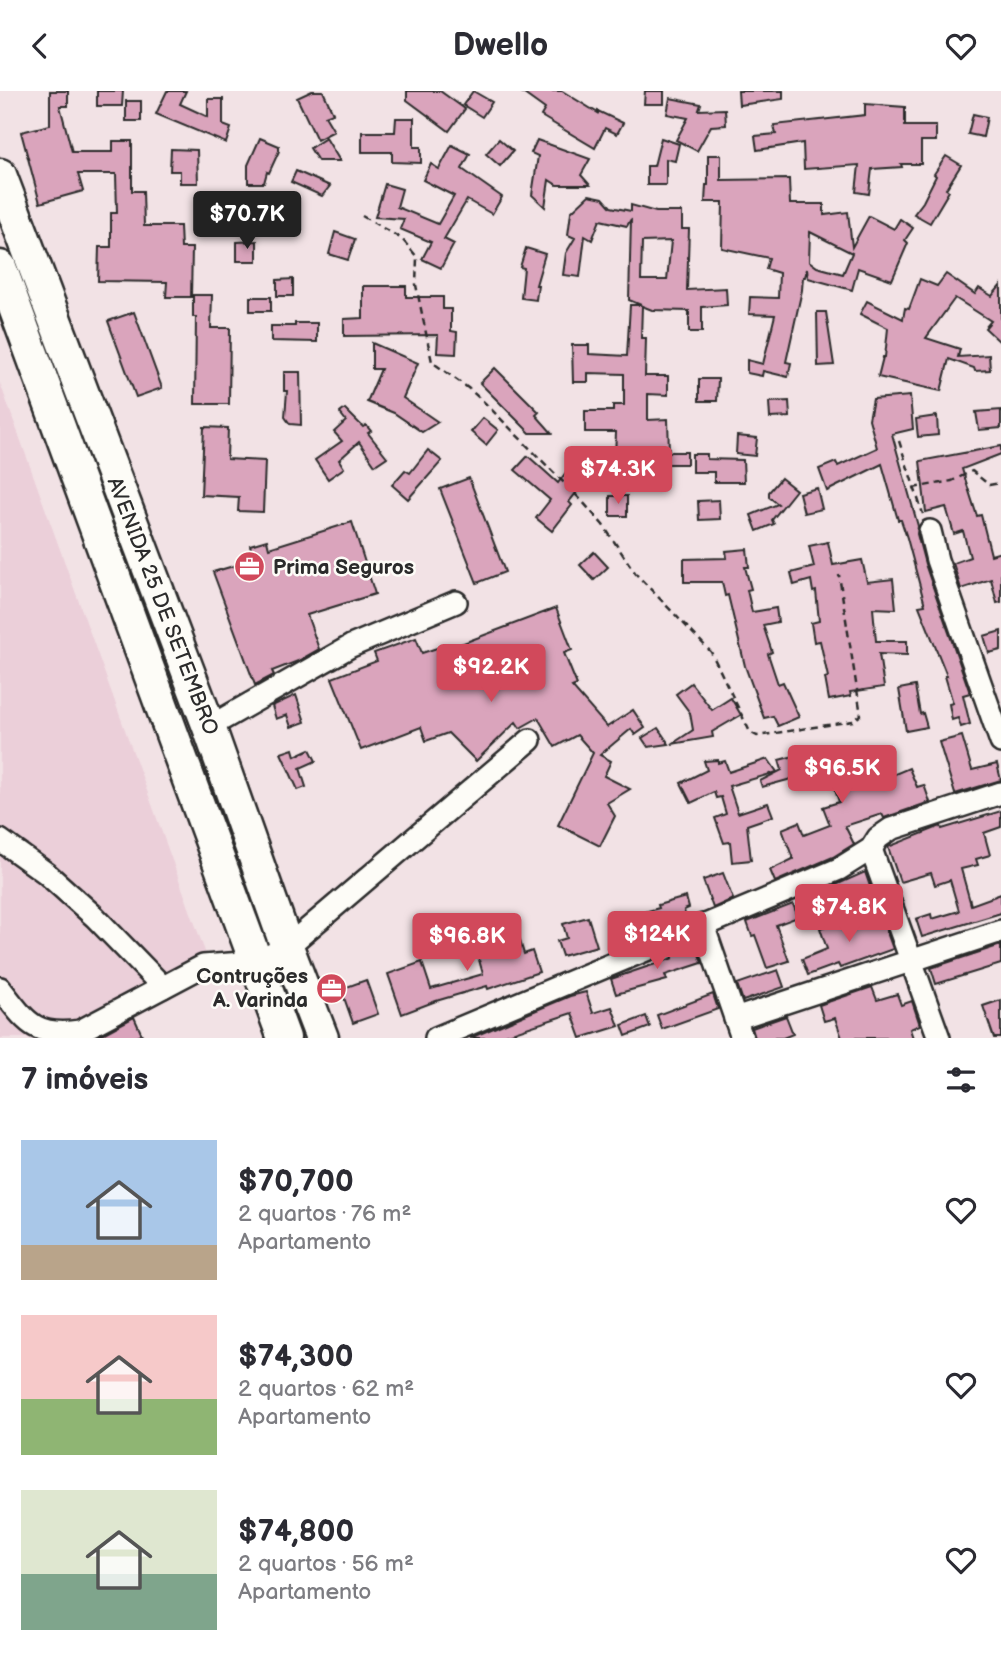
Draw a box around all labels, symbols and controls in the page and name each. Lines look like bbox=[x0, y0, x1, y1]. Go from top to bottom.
text: Dwello bbox=[453, 26, 548, 65]
icon: back bbox=[21, 27, 59, 65]
icon: heart bbox=[942, 27, 980, 65]
pin: $70.7K bbox=[190, 191, 304, 251]
text: $70.7K bbox=[209, 200, 285, 228]
pin: $74.3K bbox=[561, 447, 675, 506]
text: $74.3K bbox=[580, 455, 656, 483]
street label: AVENIDA 25 DE SETEMBRO bbox=[102, 474, 223, 739]
office icon: Prima Seguros bbox=[233, 550, 267, 584]
place label: Prima Seguros bbox=[273, 555, 414, 580]
pin: $92.2K bbox=[434, 645, 548, 704]
text: $92.2K bbox=[453, 653, 529, 681]
pin: $96.5K bbox=[785, 745, 899, 805]
text: $96.5K bbox=[804, 754, 880, 782]
pin: $74.8K bbox=[792, 885, 906, 944]
text: $74.8K bbox=[811, 893, 887, 921]
pin: $124K bbox=[608, 911, 706, 971]
pin: $96.8K bbox=[410, 913, 524, 973]
text: $124K bbox=[624, 920, 690, 948]
text: $96.8K bbox=[428, 922, 506, 950]
place label: Contruções A. Varinda bbox=[196, 964, 308, 1013]
office icon: Contruções A. Varinda bbox=[314, 971, 348, 1005]
icon: filters bbox=[942, 1061, 980, 1099]
text: 7 imóveis bbox=[21, 1062, 148, 1098]
text: $70,700 bbox=[238, 1164, 354, 1200]
icon: home bbox=[77, 1168, 161, 1252]
icon: heart bbox=[942, 1191, 980, 1229]
text: 2 quartos · 76 m² bbox=[238, 1200, 411, 1228]
text: Apartamento bbox=[238, 1228, 371, 1256]
text: $74,300 bbox=[238, 1339, 354, 1375]
icon: home bbox=[77, 1343, 161, 1427]
icon: heart bbox=[942, 1366, 980, 1404]
text: 2 quartos · 62 m² bbox=[238, 1375, 414, 1403]
text: Apartamento bbox=[238, 1403, 371, 1431]
text: $74,800 bbox=[238, 1514, 354, 1550]
icon: home bbox=[77, 1518, 161, 1602]
icon: heart bbox=[942, 1541, 980, 1579]
text: 2 quartos · 56 m² bbox=[238, 1550, 414, 1578]
text: Apartamento bbox=[238, 1578, 371, 1606]

